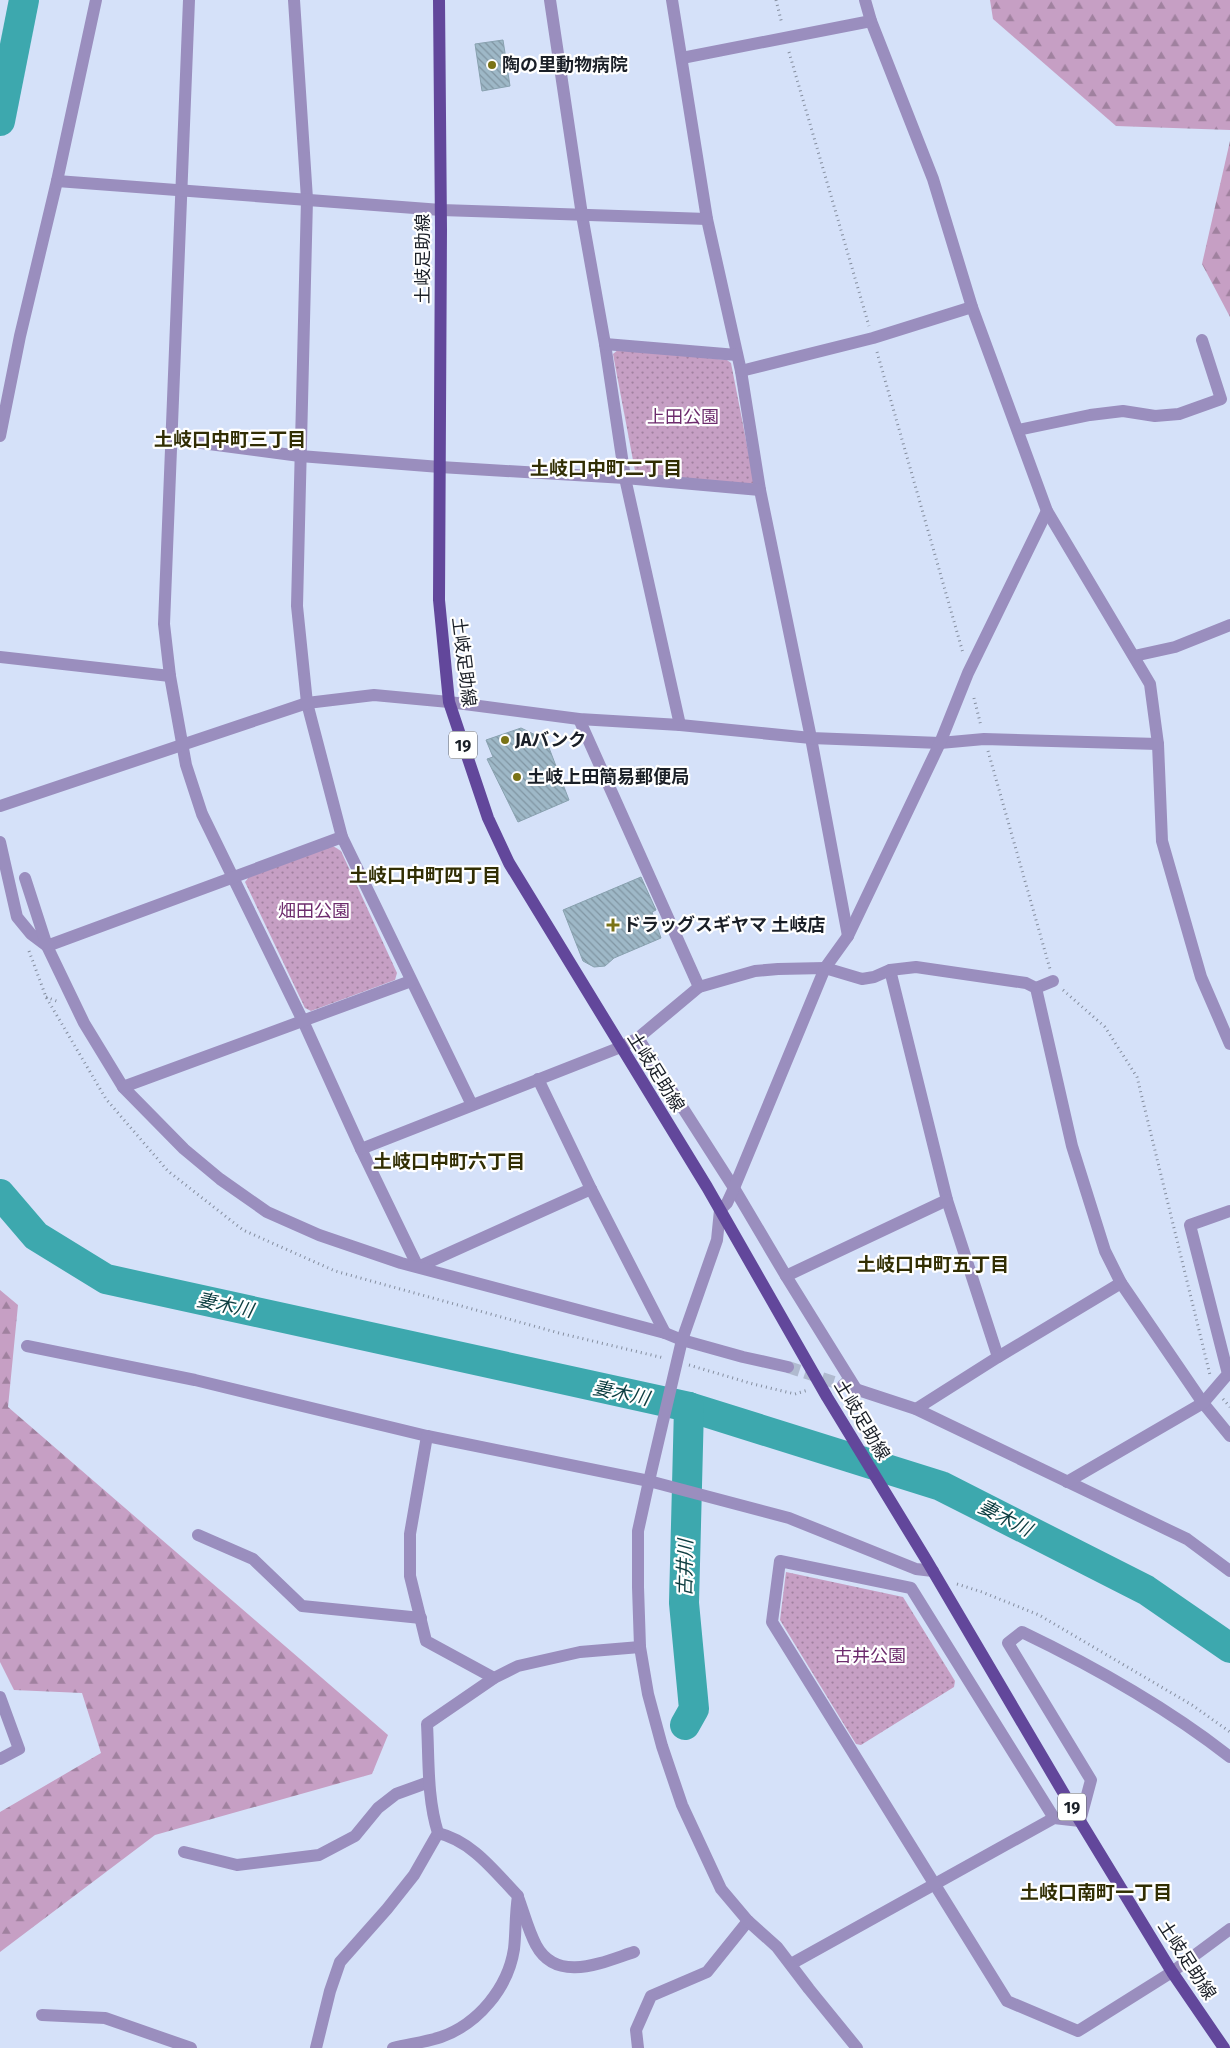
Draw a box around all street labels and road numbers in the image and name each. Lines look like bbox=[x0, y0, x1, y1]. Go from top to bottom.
street label: 土岐足助線 bbox=[412, 214, 434, 304]
street label: 土岐足助線 bbox=[448, 616, 480, 708]
road number: 19 bbox=[449, 732, 477, 758]
street label: 土岐足助線 bbox=[623, 1028, 689, 1116]
street label: 土岐足助線 bbox=[829, 1376, 895, 1464]
road number: 19 bbox=[1058, 1794, 1086, 1820]
street label: 土岐足助線 bbox=[1153, 1916, 1221, 2004]

